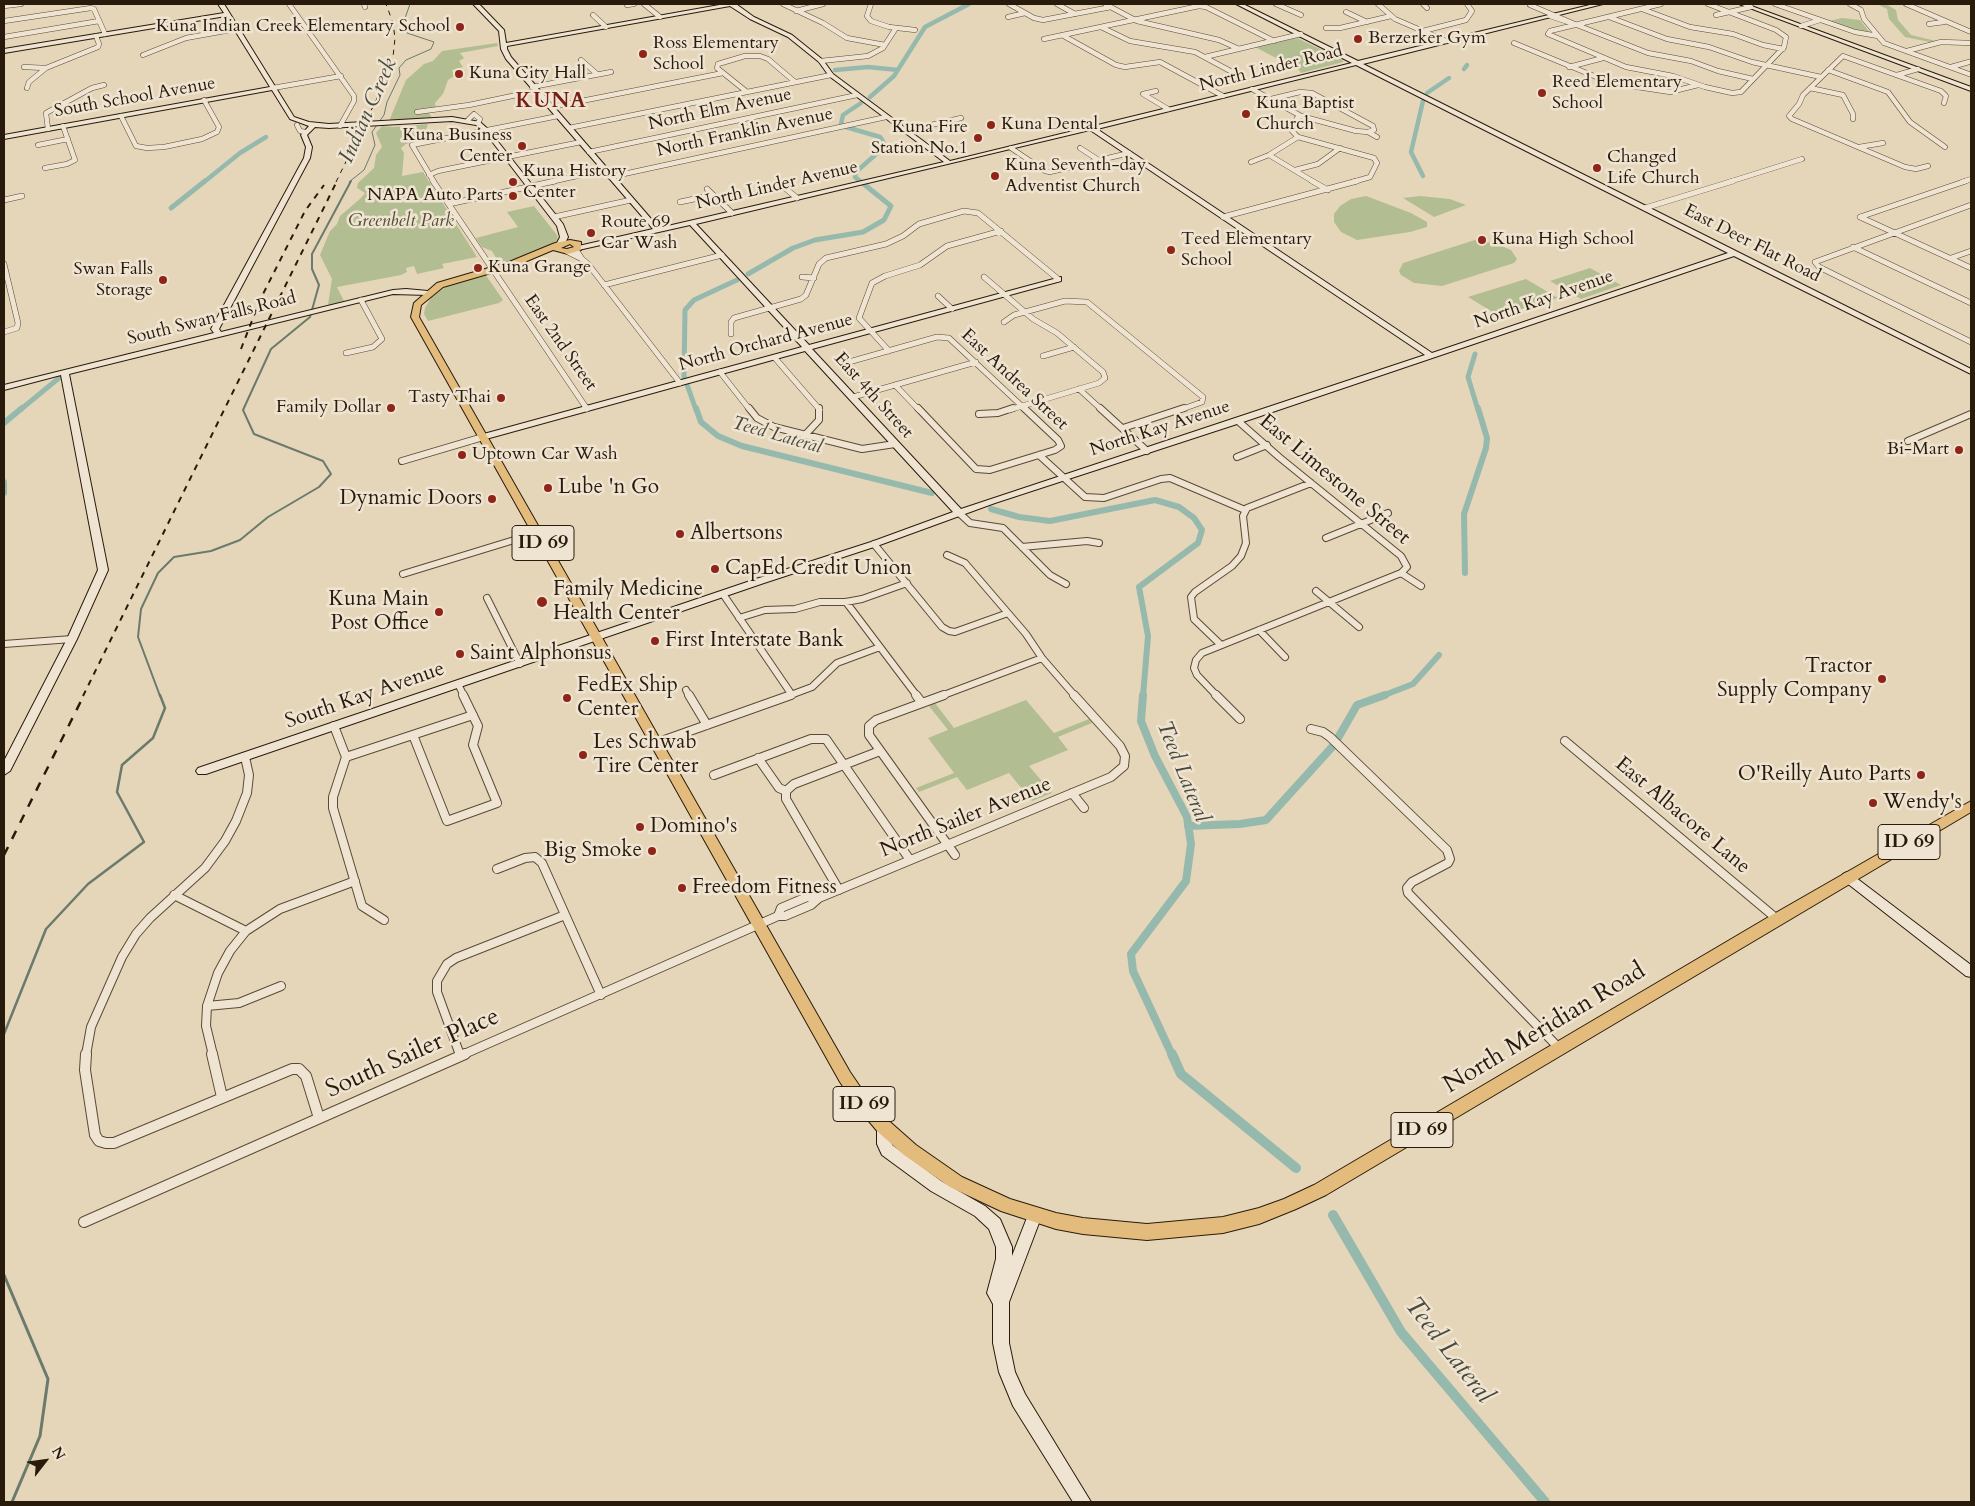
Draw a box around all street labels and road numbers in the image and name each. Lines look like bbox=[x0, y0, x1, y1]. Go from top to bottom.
street label: North Linder Road bbox=[1197, 41, 1345, 97]
street label: South School Avenue bbox=[53, 73, 217, 123]
street label: North Elm Avenue bbox=[646, 84, 794, 136]
street label: North Franklin Avenue bbox=[655, 104, 835, 162]
street label: North Linder Avenue bbox=[694, 157, 860, 215]
street label: East Deer Flat Road bbox=[1680, 200, 1824, 288]
street label: North Kay Avenue bbox=[1471, 266, 1617, 334]
street label: South Swan Falls Road bbox=[125, 288, 299, 350]
street label: East 2nd Street bbox=[519, 291, 601, 395]
street label: North Orchard Avenue bbox=[677, 309, 855, 377]
street label: East Andrea Street bbox=[956, 325, 1072, 435]
street label: East 4th Street bbox=[829, 349, 917, 443]
street label: North Kay Avenue bbox=[1087, 396, 1233, 462]
street label: East Limestone Street bbox=[1253, 409, 1415, 551]
road number: ID 69 bbox=[512, 526, 574, 560]
street label: South Kay Avenue bbox=[282, 657, 448, 735]
street label: East Albacore Lane bbox=[1609, 752, 1755, 880]
street label: North Sailer Avenue bbox=[877, 772, 1055, 864]
road number: ID 69 bbox=[1878, 824, 1940, 860]
street label: North Meridian Road bbox=[1439, 957, 1651, 1101]
street label: South Sailer Place bbox=[322, 1002, 504, 1106]
road number: ID 69 bbox=[833, 1086, 895, 1122]
road number: ID 69 bbox=[1391, 1112, 1453, 1148]

